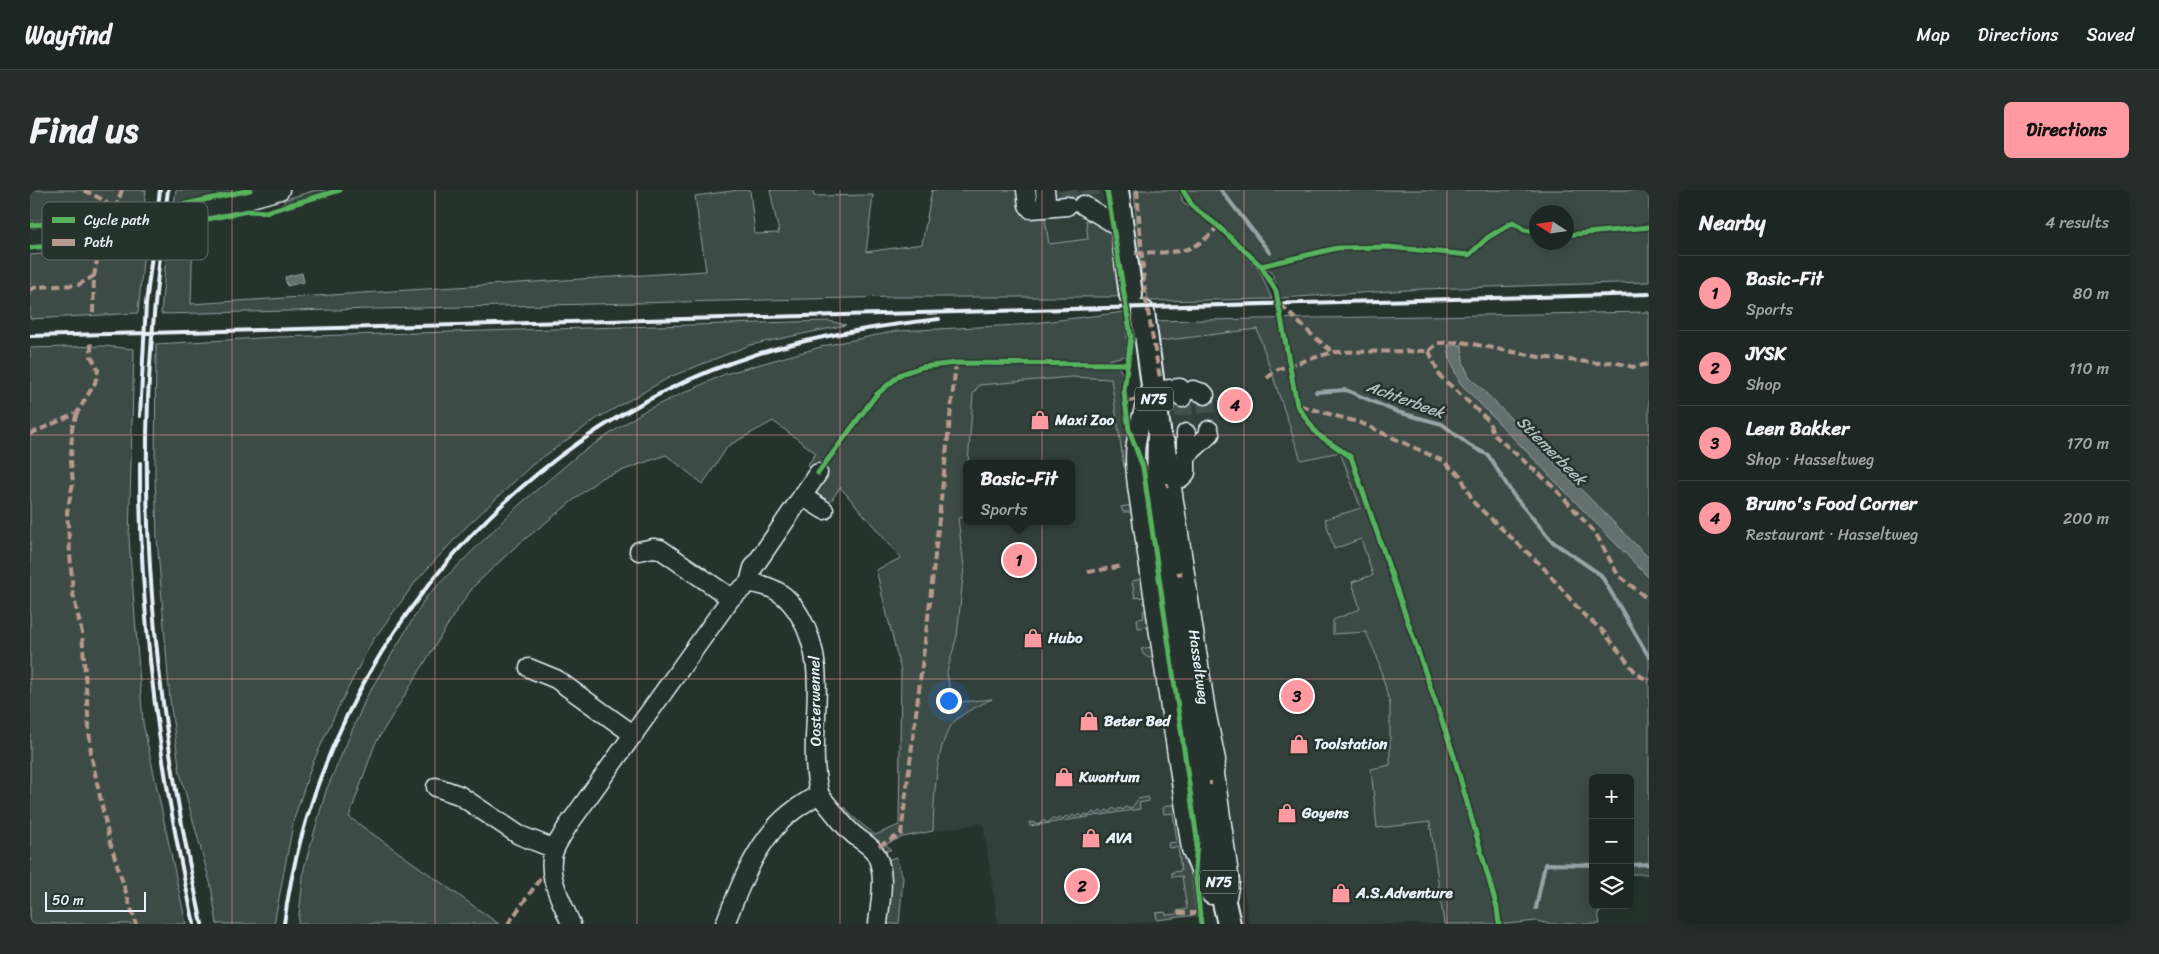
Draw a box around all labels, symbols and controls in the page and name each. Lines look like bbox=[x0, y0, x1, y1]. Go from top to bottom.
text: Wayfind bbox=[25, 14, 111, 56]
text: Map bbox=[1917, 19, 1950, 51]
text: Directions bbox=[1978, 19, 2059, 51]
text: Saved bbox=[2087, 19, 2134, 51]
text: Find us bbox=[30, 99, 138, 161]
button: Directions bbox=[2004, 102, 2129, 158]
legend bbox=[42, 202, 208, 260]
text: Nearby bbox=[1699, 204, 1765, 242]
north arrow bbox=[1529, 205, 1574, 250]
text: Cycle path bbox=[84, 208, 150, 233]
text: 4 results bbox=[2045, 208, 2109, 237]
text: Path bbox=[84, 230, 113, 255]
text: Basic-Fit bbox=[1746, 262, 1823, 295]
text: 1 bbox=[1712, 279, 1718, 308]
text: 80 m bbox=[2073, 279, 2109, 308]
text: Sports bbox=[1746, 295, 1793, 324]
text: JYSK bbox=[1746, 337, 1786, 370]
text: 2 bbox=[1710, 354, 1720, 383]
text: 110 m bbox=[2069, 354, 2109, 383]
text: Shop bbox=[1746, 370, 1781, 399]
water label: Achterbeek bbox=[1362, 372, 1450, 427]
pin: 4 bbox=[1219, 386, 1251, 424]
road number: N75 bbox=[1135, 388, 1173, 410]
place label: Maxi Zoo bbox=[1054, 407, 1115, 433]
water label: Stiemerbeek bbox=[1510, 408, 1595, 494]
shop icon: Maxi Zoo bbox=[1029, 409, 1051, 431]
text: Leen Bakker bbox=[1746, 412, 1849, 445]
text: 3 bbox=[1711, 429, 1719, 458]
text: 170 m bbox=[2066, 429, 2109, 458]
text: Shop · Hasseltweg bbox=[1746, 445, 1874, 474]
popup bbox=[963, 460, 1075, 525]
text: Basic-Fit bbox=[980, 462, 1058, 495]
text: Bruno's Food Corner bbox=[1746, 487, 1917, 520]
text: Sports bbox=[980, 495, 1027, 524]
text: 4 bbox=[1710, 504, 1720, 533]
text: 200 m bbox=[2063, 504, 2109, 533]
text: Restaurant · Hasseltweg bbox=[1746, 520, 1918, 549]
pin: 1 bbox=[1003, 541, 1035, 579]
place label: Hubo bbox=[1047, 625, 1083, 651]
shop icon: Hubo bbox=[1022, 627, 1044, 649]
street label: Hasseltweg bbox=[1181, 628, 1217, 706]
street label: Oosterwennel bbox=[801, 655, 829, 746]
pin: 3 bbox=[1281, 677, 1313, 715]
your location bbox=[936, 688, 962, 714]
place label: Beter Bed bbox=[1104, 708, 1172, 734]
shop icon: Beter Bed bbox=[1078, 710, 1100, 732]
place label: Toolstation bbox=[1314, 731, 1388, 757]
shop icon: Toolstation bbox=[1288, 733, 1310, 755]
place label: Kwantum bbox=[1078, 764, 1140, 790]
shop icon: Kwantum bbox=[1053, 766, 1075, 788]
map controls bbox=[1589, 774, 1634, 909]
button: + bbox=[1589, 774, 1634, 819]
place label: Goyens bbox=[1301, 800, 1350, 826]
shop icon: Goyens bbox=[1276, 802, 1298, 824]
button: − bbox=[1589, 819, 1634, 864]
place label: AVA bbox=[1105, 825, 1133, 851]
shop icon: AVA bbox=[1080, 827, 1102, 849]
button: layers bbox=[1589, 864, 1634, 909]
pin: 2 bbox=[1066, 867, 1098, 905]
road number: N75 bbox=[1200, 870, 1238, 894]
place label: A.S.Adventure bbox=[1355, 880, 1454, 906]
shop icon: A.S.Adventure bbox=[1330, 882, 1352, 904]
text: 50 m bbox=[52, 888, 84, 913]
scale bar bbox=[45, 889, 146, 912]

